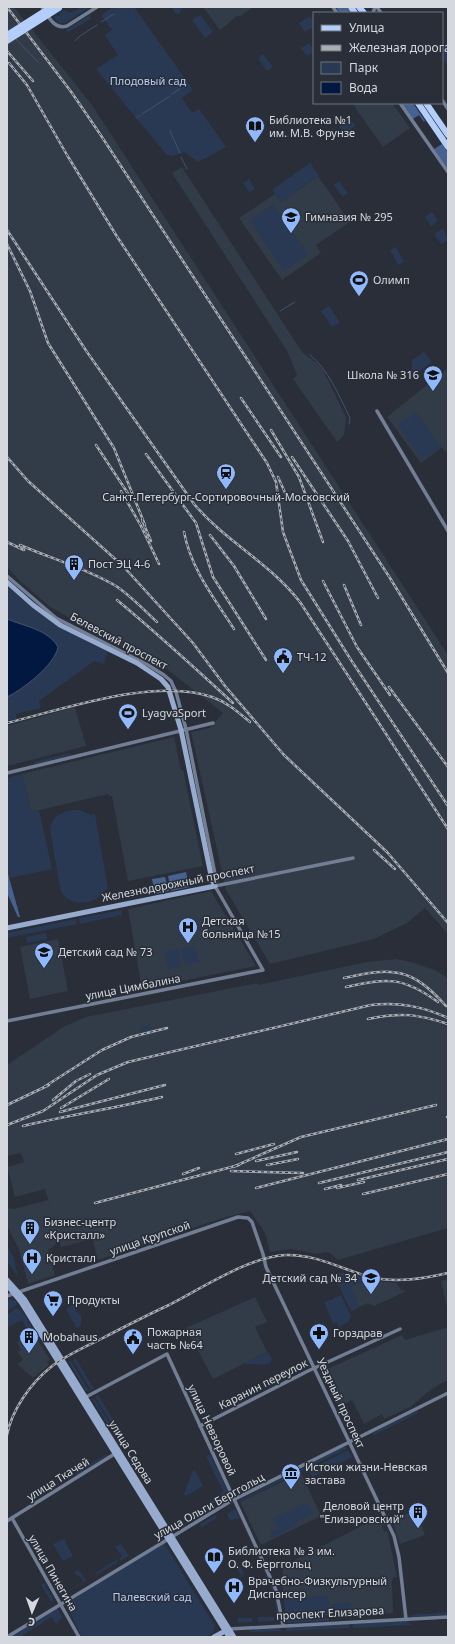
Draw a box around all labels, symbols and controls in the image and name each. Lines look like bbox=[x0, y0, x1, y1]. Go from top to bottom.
legend bbox=[313, 12, 443, 104]
text: Улица bbox=[349, 19, 384, 36]
text: Железная дорога bbox=[349, 39, 451, 56]
text: Парк bbox=[349, 59, 379, 76]
park label: Плодовый сад bbox=[110, 73, 187, 88]
text: Вода bbox=[349, 79, 378, 96]
place label: Библиотека №1 им. М.В. Фрунзе bbox=[269, 112, 355, 140]
library icon: Библиотека №1 им. М.В. Фрунзе bbox=[244, 115, 266, 143]
school or university icon: Гимназия № 295 bbox=[280, 206, 302, 234]
place label: Гимназия № 295 bbox=[305, 209, 393, 224]
sports icon: Олимп bbox=[348, 269, 370, 297]
place label: Олимп bbox=[373, 272, 410, 287]
school or university icon: Школа № 316 bbox=[422, 364, 444, 392]
place label: Школа № 316 bbox=[347, 367, 419, 382]
station icon: Санкт-Петербург-Сортировочный-Московский bbox=[215, 462, 237, 490]
place label: Санкт-Петербург-Сортировочный-Московский bbox=[102, 489, 350, 504]
building icon: Пост ЭЦ 4-6 bbox=[63, 553, 85, 581]
place label: Пост ЭЦ 4-6 bbox=[88, 556, 150, 571]
street label: Белевский проспект bbox=[68, 609, 171, 673]
public building icon: ТЧ-12 bbox=[272, 646, 294, 674]
place label: ТЧ-12 bbox=[297, 649, 327, 664]
sports icon: LyagvaSport bbox=[117, 702, 139, 730]
place label: LyagvaSport bbox=[142, 705, 206, 720]
street label: Железнодорожный проспект bbox=[100, 860, 256, 905]
place label: Детская больница №15 bbox=[202, 913, 281, 941]
hospital icon: Детская больница №15 bbox=[177, 916, 199, 944]
school or university icon: Детский сад № 73 bbox=[33, 941, 55, 969]
place label: Детский сад № 73 bbox=[58, 944, 153, 959]
street label: улица Цимбалина bbox=[84, 970, 182, 1003]
place label: Бизнес-центр «Кристалл» bbox=[44, 1214, 116, 1242]
building icon: Бизнес-центр «Кристалл» bbox=[19, 1217, 41, 1245]
street label: улица Крупской bbox=[108, 1217, 192, 1258]
hospital icon: Кристалл bbox=[21, 1247, 43, 1275]
place label: Кристалл bbox=[46, 1250, 96, 1265]
school or university icon: Детский сад № 34 bbox=[360, 1267, 382, 1295]
place label: Детский сад № 34 bbox=[262, 1270, 358, 1285]
supermarket icon: Продукты bbox=[42, 1289, 64, 1317]
place label: Продукты bbox=[67, 1292, 120, 1307]
pharmacy icon: Горздрав bbox=[308, 1322, 330, 1350]
place label: Пожарная часть №64 bbox=[147, 1324, 203, 1352]
place label: Горздрав bbox=[333, 1325, 382, 1340]
building icon: Mobahaus bbox=[18, 1326, 40, 1354]
public building icon: Пожарная часть №64 bbox=[122, 1327, 144, 1355]
place label: Mobahaus bbox=[43, 1329, 98, 1344]
street label: Каранин переулок bbox=[216, 1355, 310, 1412]
street label: Уездный проспект bbox=[314, 1355, 369, 1450]
street label: улица Невзоровой bbox=[185, 1382, 240, 1478]
street label: улица Седова bbox=[106, 1417, 157, 1486]
street label: улица Ткачей bbox=[24, 1453, 92, 1504]
place label: Истоки жизни-Невская застава bbox=[305, 1459, 427, 1487]
museum icon: Истоки жизни-Невская застава bbox=[280, 1462, 302, 1490]
street label: улица Ольги Берггольц bbox=[151, 1469, 267, 1542]
place label: Деловой центр "Елизаровский" bbox=[320, 1498, 404, 1526]
building icon: Деловой центр "Елизаровский" bbox=[407, 1501, 429, 1529]
street label: улица Пинегина bbox=[25, 1532, 81, 1614]
place label: Библиотека № 3 им. О. Ф. Берггольц bbox=[228, 1543, 335, 1571]
library icon: Библиотека № 3 им. О. Ф. Берггольц bbox=[203, 1546, 225, 1574]
place label: Врачебно-Физкультурный Диспансер bbox=[248, 1573, 387, 1601]
hospital icon: Врачебно-Физкультурный Диспансер bbox=[223, 1576, 245, 1604]
park label: Палевский сад bbox=[113, 1589, 192, 1604]
north arrow bbox=[12, 1592, 52, 1632]
street label: проспект Елизарова bbox=[276, 1602, 384, 1623]
text: С bbox=[28, 1615, 35, 1630]

